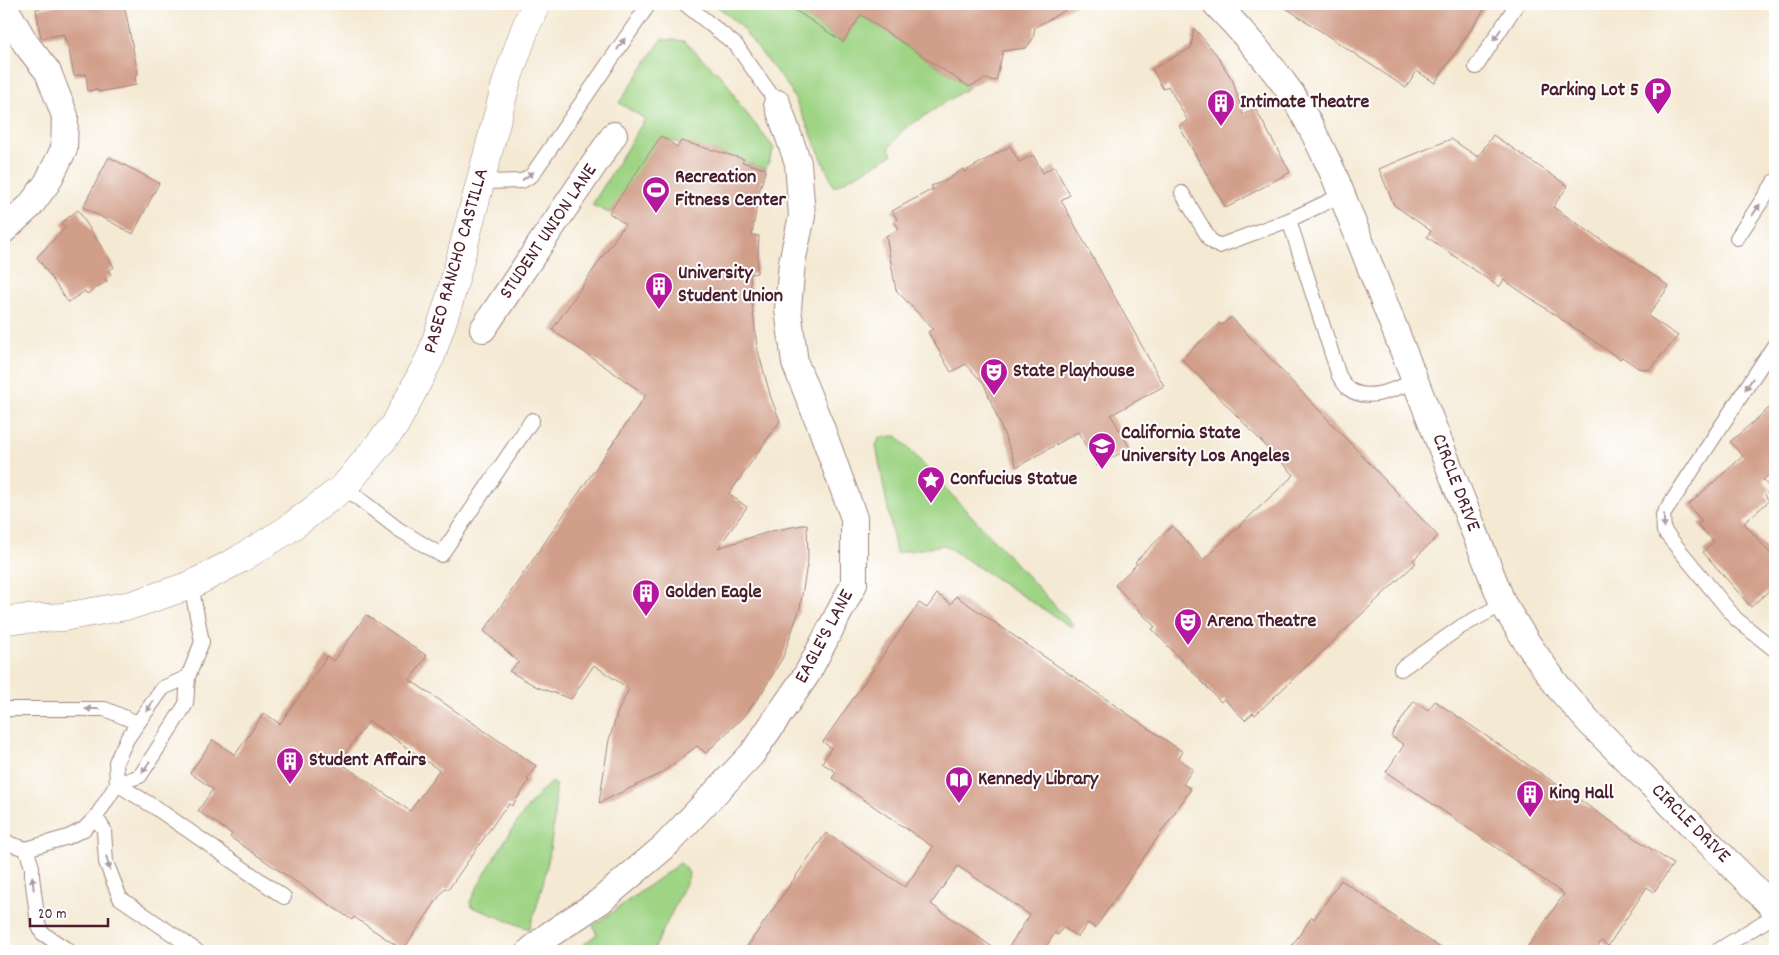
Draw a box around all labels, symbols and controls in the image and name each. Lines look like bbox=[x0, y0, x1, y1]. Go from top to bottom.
one-way arrow bbox=[1492, 29, 1501, 42]
one-way arrow bbox=[617, 37, 626, 51]
parking icon: Parking Lot 5 bbox=[1643, 76, 1673, 115]
place label: Parking Lot 5 bbox=[1540, 77, 1639, 105]
building icon: Intimate Theatre bbox=[1206, 88, 1236, 127]
place label: Intimate Theatre bbox=[1240, 89, 1369, 117]
street label: STUDENT UNION LANE bbox=[493, 159, 605, 305]
place label: Recreation Fitness Center bbox=[675, 164, 787, 215]
street label: PASEO RANCHO CASTILLA bbox=[417, 165, 497, 357]
one-way arrow bbox=[521, 171, 535, 181]
sports icon: Recreation Fitness Center bbox=[641, 175, 671, 214]
one-way arrow bbox=[1751, 203, 1761, 216]
place label: University Student Union bbox=[678, 260, 783, 311]
building icon: University Student Union bbox=[644, 271, 674, 310]
theatre icon: State Playhouse bbox=[979, 357, 1009, 396]
place label: State Playhouse bbox=[1013, 358, 1135, 386]
one-way arrow bbox=[1744, 378, 1753, 391]
place label: California State University Los Angeles bbox=[1121, 420, 1290, 471]
street label: CIRCLE DRIVE bbox=[1424, 430, 1486, 536]
school or university icon: California State University Los Angeles bbox=[1087, 431, 1117, 470]
place icon: Confucius Statue bbox=[916, 465, 946, 504]
place label: Confucius Statue bbox=[950, 466, 1078, 494]
one-way arrow bbox=[1660, 514, 1668, 530]
building icon: Golden Eagle bbox=[631, 578, 661, 617]
place label: Golden Eagle bbox=[665, 579, 762, 607]
street label: EAGLE'S LANE bbox=[789, 585, 861, 689]
theatre icon: Arena Theatre bbox=[1173, 607, 1203, 646]
place label: Arena Theatre bbox=[1207, 608, 1316, 636]
one-way arrow bbox=[145, 699, 155, 712]
one-way arrow bbox=[84, 705, 100, 713]
building icon: Student Affairs bbox=[275, 746, 305, 785]
place label: Student Affairs bbox=[309, 747, 427, 775]
one-way arrow bbox=[141, 760, 151, 773]
library icon: Kennedy Library bbox=[944, 765, 974, 804]
place label: Kennedy Library bbox=[978, 766, 1099, 794]
street label: CIRCLE DRIVE bbox=[1644, 778, 1736, 870]
building icon: King Hall bbox=[1515, 779, 1545, 818]
place label: King Hall bbox=[1549, 780, 1614, 808]
one-way arrow bbox=[104, 856, 112, 871]
one-way arrow bbox=[29, 874, 37, 890]
scale bar bbox=[30, 895, 108, 927]
text: 20 m bbox=[38, 904, 66, 926]

